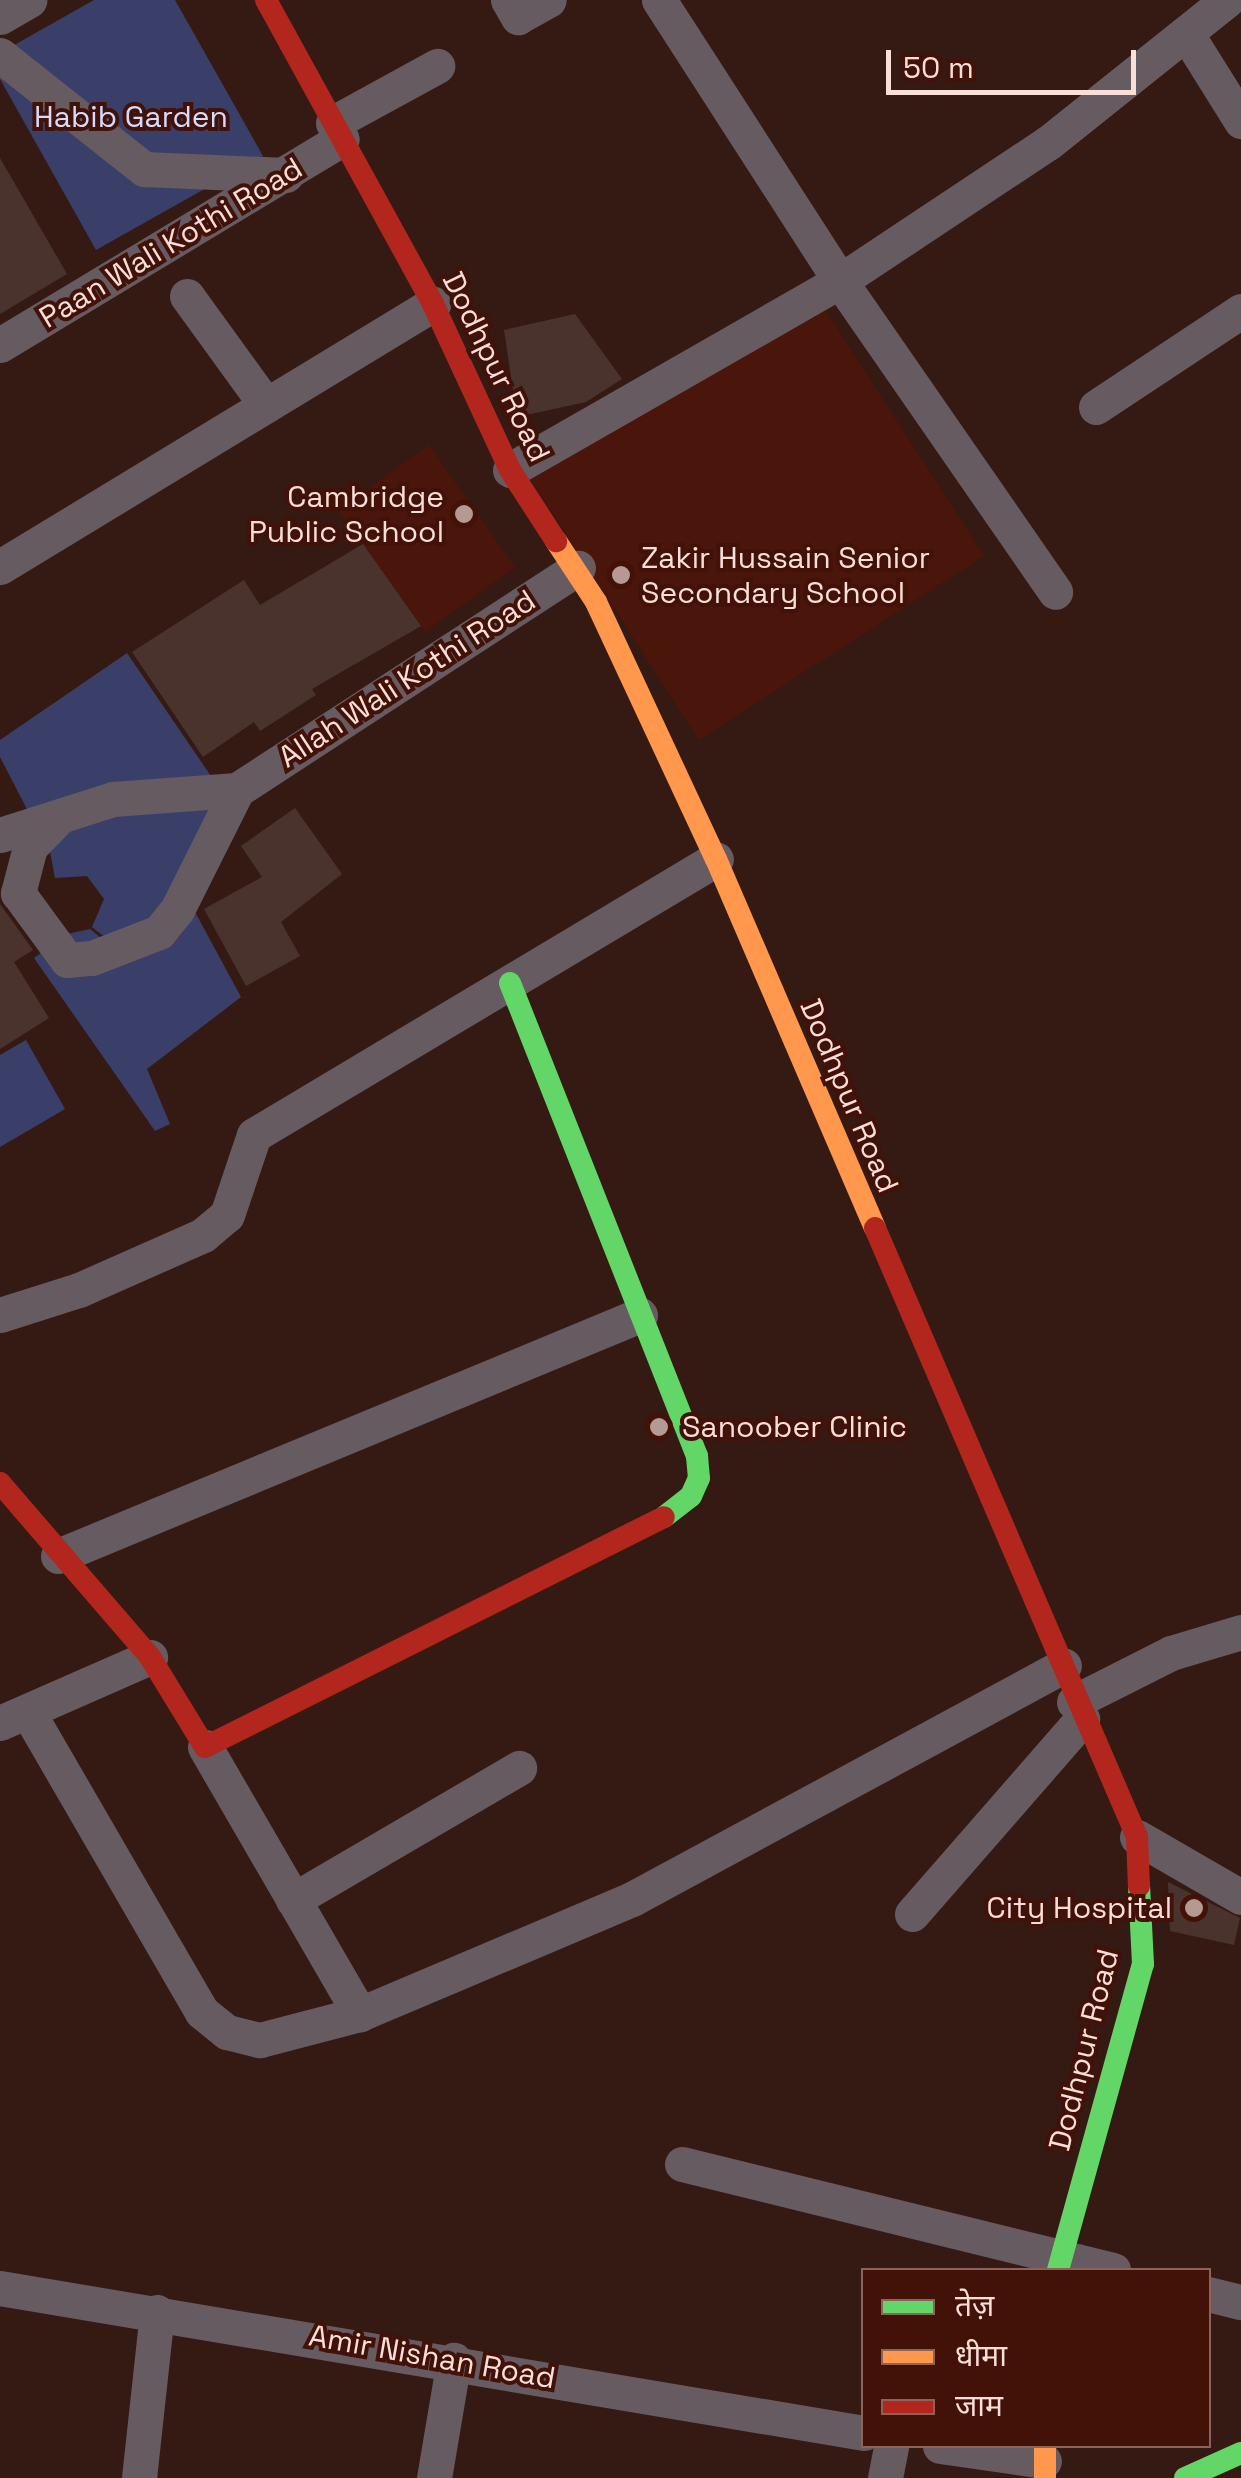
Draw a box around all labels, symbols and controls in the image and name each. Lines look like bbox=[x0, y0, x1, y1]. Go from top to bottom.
scale bar bbox=[891, 30, 1141, 92]
text: 50 m bbox=[903, 48, 974, 87]
park label: Habib Garden bbox=[34, 99, 228, 135]
street label: Paan Wali Kothi Road bbox=[33, 150, 309, 336]
street label: Dodhpur Road bbox=[435, 266, 557, 468]
place label: Cambridge Public School bbox=[249, 479, 444, 550]
marker: Cambridge Public School bbox=[453, 503, 475, 525]
place label: Zakir Hussain Senior Secondary School bbox=[641, 540, 930, 610]
marker: Zakir Hussain Senior Secondary School bbox=[610, 564, 632, 586]
street label: Allah Wali Kothi Road bbox=[272, 582, 542, 776]
street label: Dodhpur Road bbox=[792, 994, 906, 1198]
place label: Sanoober Clinic bbox=[682, 1409, 907, 1445]
marker: Sanoober Clinic bbox=[646, 1414, 672, 1440]
place label: City Hospital bbox=[987, 1890, 1172, 1926]
marker: City Hospital bbox=[1181, 1895, 1207, 1921]
street label: Dodhpur Road bbox=[1042, 1945, 1126, 2155]
legend bbox=[861, 2268, 1211, 2448]
text: तेज़ bbox=[955, 2286, 994, 2325]
street label: Amir Nishan Road bbox=[306, 2318, 558, 2396]
text: धीमा bbox=[955, 2336, 1007, 2375]
text: जाम bbox=[955, 2386, 1003, 2425]

